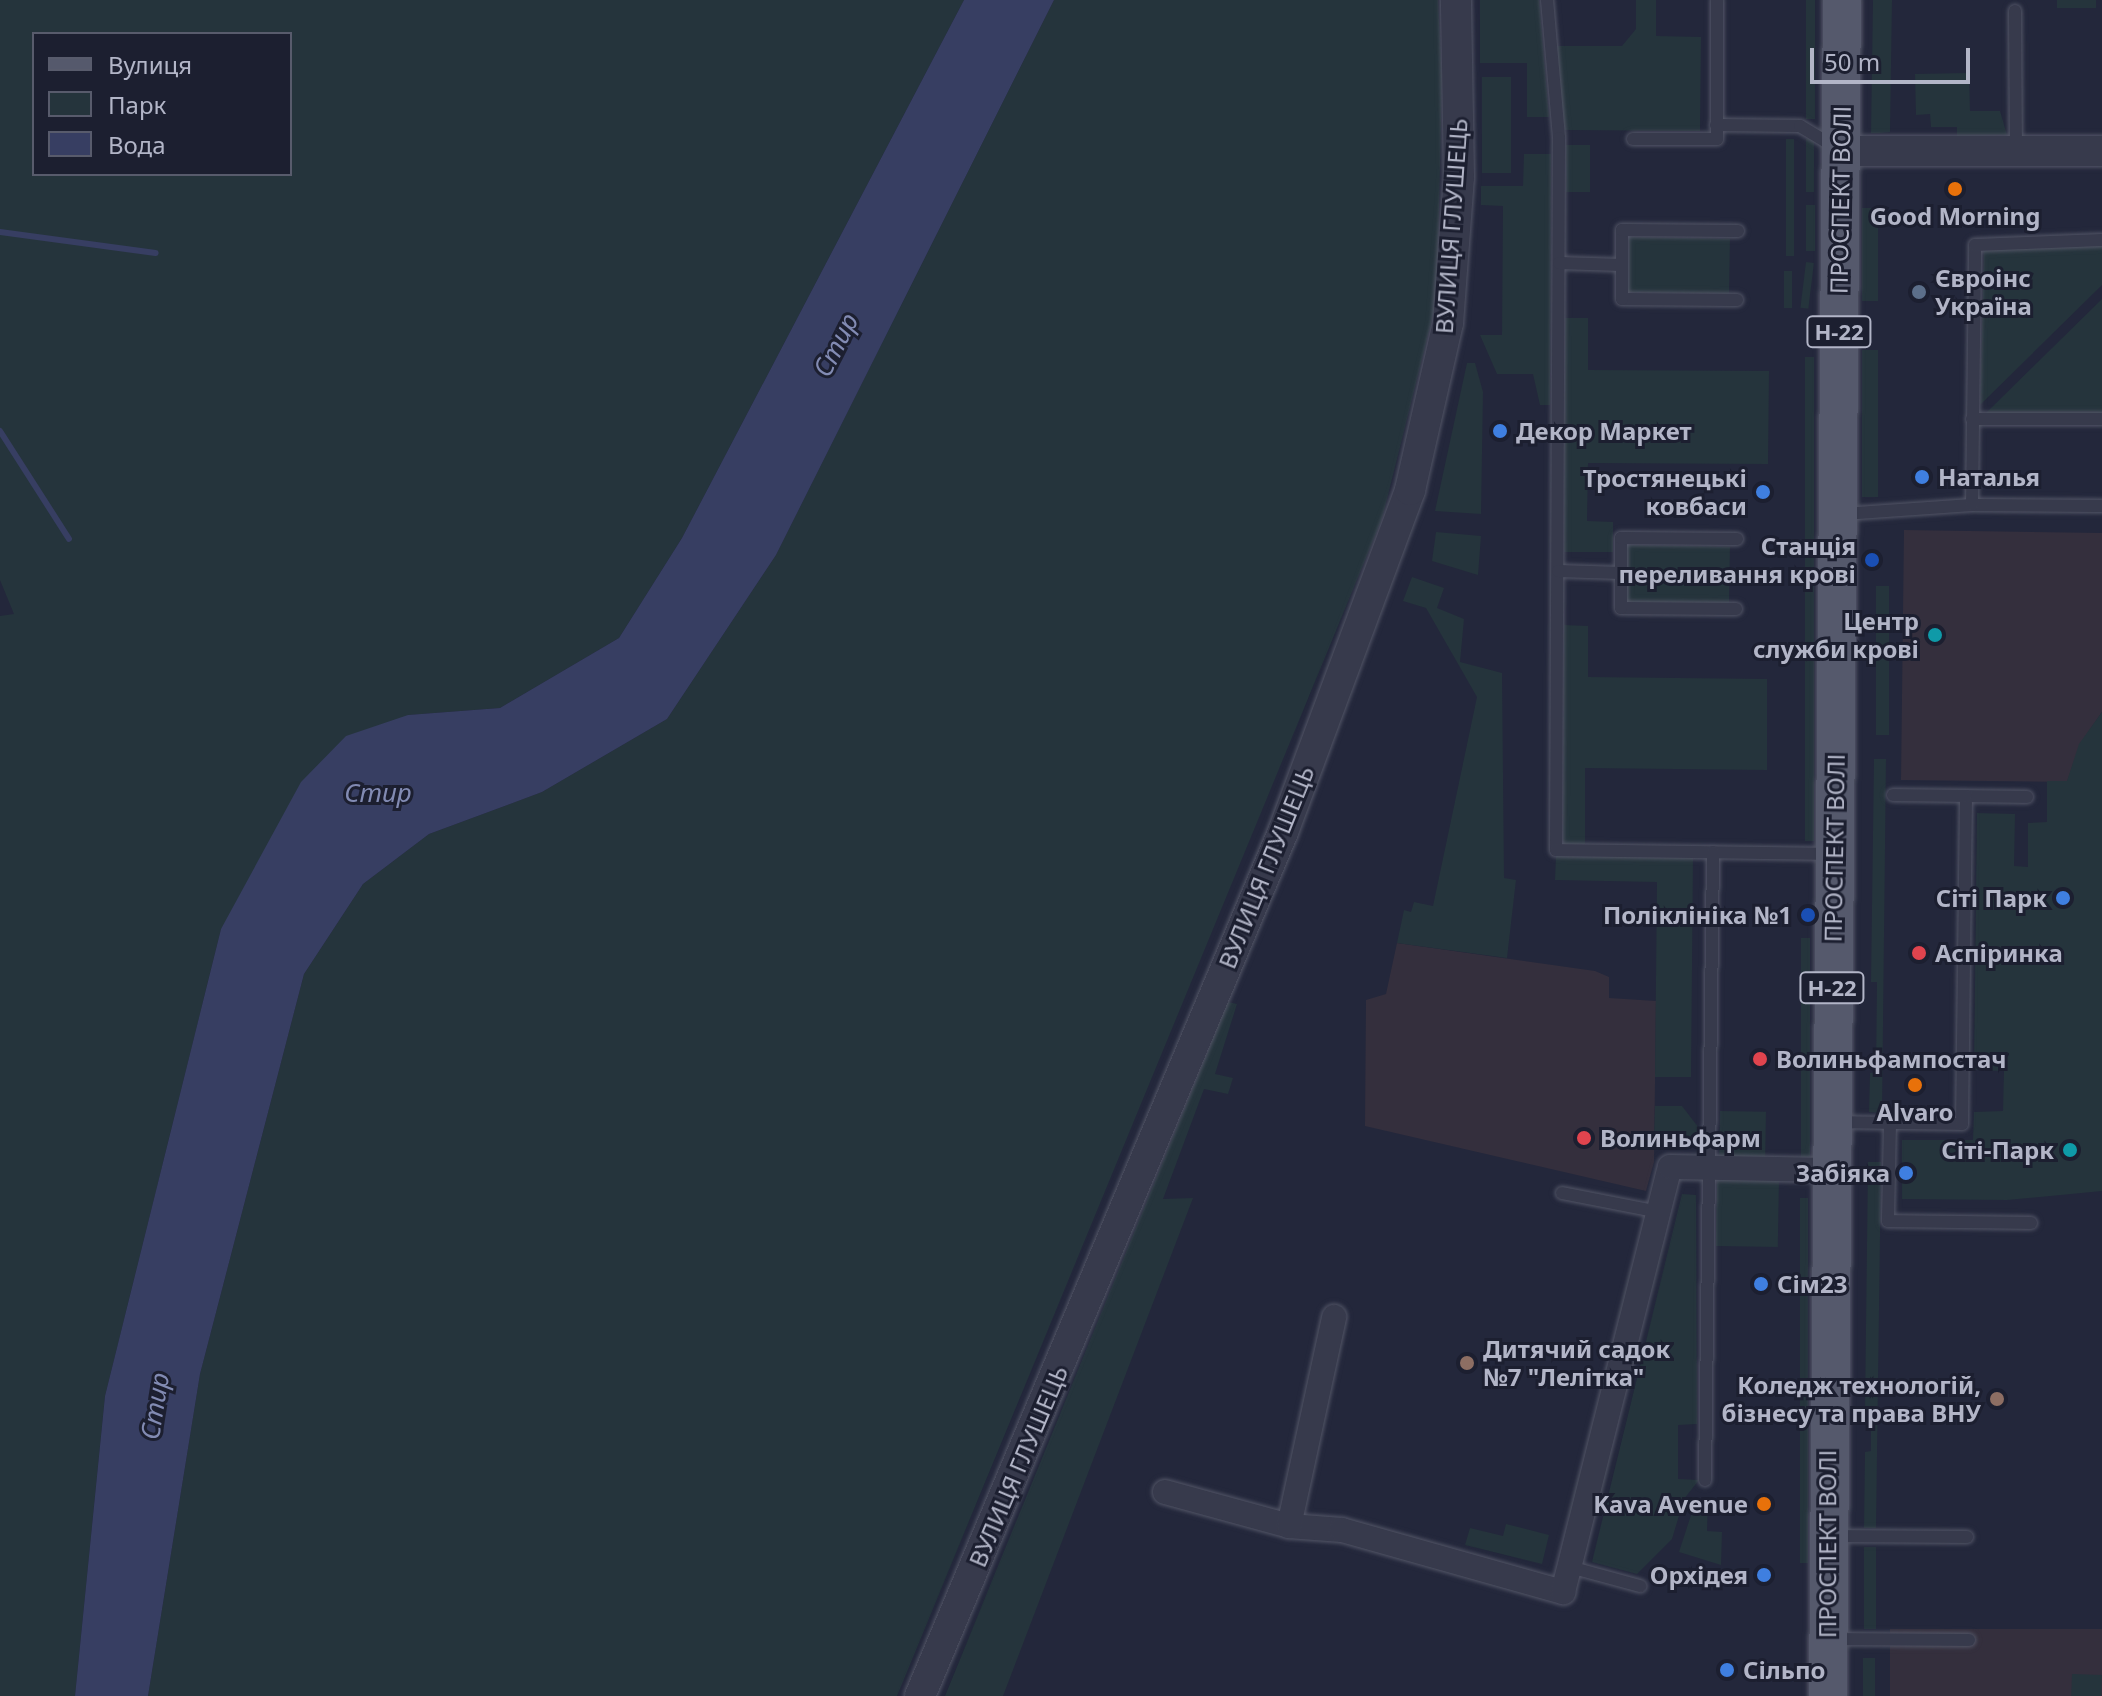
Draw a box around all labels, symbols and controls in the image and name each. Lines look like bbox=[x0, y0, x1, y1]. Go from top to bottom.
legend bbox=[32, 32, 292, 176]
scale bar bbox=[1814, 32, 1974, 82]
text: 50 m bbox=[1824, 45, 1880, 78]
text: Вулиця bbox=[108, 48, 192, 81]
text: Парк bbox=[108, 88, 166, 121]
street label: ПРОСПЕКТ ВОЛІ bbox=[1824, 106, 1856, 294]
street label: ВУЛИЦЯ ГЛУШЕЦЬ bbox=[1429, 117, 1473, 335]
text: Вода bbox=[108, 128, 166, 161]
marker: Good Morning bbox=[1946, 180, 1964, 198]
place label: Good Morning bbox=[1870, 202, 2040, 230]
place label: Євроінс Україна bbox=[1935, 264, 2032, 320]
marker: Євроінс Україна bbox=[1910, 283, 1928, 301]
water label: Стир bbox=[807, 308, 865, 382]
road number: Н-22 bbox=[1805, 314, 1873, 350]
place label: Декор Маркет bbox=[1516, 417, 1692, 445]
marker: Декор Маркет bbox=[1491, 422, 1509, 440]
place label: Наталья bbox=[1938, 463, 2040, 491]
place label: Тростянецькі ковбаси bbox=[1583, 464, 1747, 520]
marker: Наталья bbox=[1913, 468, 1931, 486]
marker: Тростянецькі ковбаси bbox=[1754, 483, 1772, 501]
place label: Станція переливання крові bbox=[1619, 532, 1856, 588]
marker: Станція переливання крові bbox=[1863, 551, 1881, 569]
place label: Центр служби крові bbox=[1753, 607, 1919, 663]
marker: Центр служби крові bbox=[1926, 626, 1944, 644]
street label: ПРОСПЕКТ ВОЛІ bbox=[1818, 754, 1850, 942]
street label: ВУЛИЦЯ ГЛУШЕЦЬ bbox=[1212, 761, 1320, 973]
water label: Стир bbox=[344, 777, 412, 809]
place label: Сіті Парк bbox=[1936, 884, 2047, 912]
marker: Сіті Парк bbox=[2054, 889, 2072, 907]
place label: Поліклініка №1 bbox=[1603, 901, 1792, 929]
marker: Поліклініка №1 bbox=[1799, 906, 1817, 924]
place label: Аспіринка bbox=[1935, 939, 2063, 967]
marker: Аспіринка bbox=[1910, 944, 1928, 962]
road number: Н-22 bbox=[1798, 970, 1866, 1006]
place label: Волиньфампостач bbox=[1776, 1045, 2006, 1073]
marker: Волиньфампостач bbox=[1751, 1050, 1769, 1068]
marker: Alvaro bbox=[1906, 1076, 1924, 1094]
place label: Alvaro bbox=[1876, 1098, 1954, 1126]
place label: Волиньфарм bbox=[1600, 1124, 1761, 1152]
marker: Волиньфарм bbox=[1575, 1129, 1593, 1147]
place label: Сіті-Парк bbox=[1941, 1136, 2054, 1164]
marker: Сіті-Парк bbox=[2061, 1141, 2079, 1159]
place label: Забіяка bbox=[1796, 1159, 1890, 1187]
marker: Забіяка bbox=[1897, 1164, 1915, 1182]
place label: Сім23 bbox=[1777, 1270, 1847, 1298]
marker: Сім23 bbox=[1752, 1275, 1770, 1293]
place label: Дитячий садок №7 "Лелітка" bbox=[1483, 1335, 1670, 1391]
marker: Дитячий садок №7 "Лелітка" bbox=[1458, 1354, 1476, 1372]
street label: ВУЛИЦЯ ГЛУШЕЦЬ bbox=[963, 1361, 1073, 1571]
water label: Стир bbox=[134, 1370, 176, 1442]
place label: Коледж технологій, бізнесу та права ВНУ bbox=[1721, 1371, 1981, 1427]
marker: Коледж технологій, бізнесу та права ВНУ bbox=[1988, 1390, 2006, 1408]
street label: ПРОСПЕКТ ВОЛІ bbox=[1813, 1450, 1841, 1638]
place label: Kava Avenue bbox=[1593, 1490, 1748, 1518]
marker: Kava Avenue bbox=[1755, 1495, 1773, 1513]
place label: Орхідея bbox=[1650, 1561, 1748, 1589]
marker: Орхідея bbox=[1755, 1566, 1773, 1584]
place label: Сільпо bbox=[1743, 1656, 1826, 1684]
marker: Сільпо bbox=[1718, 1661, 1736, 1679]

